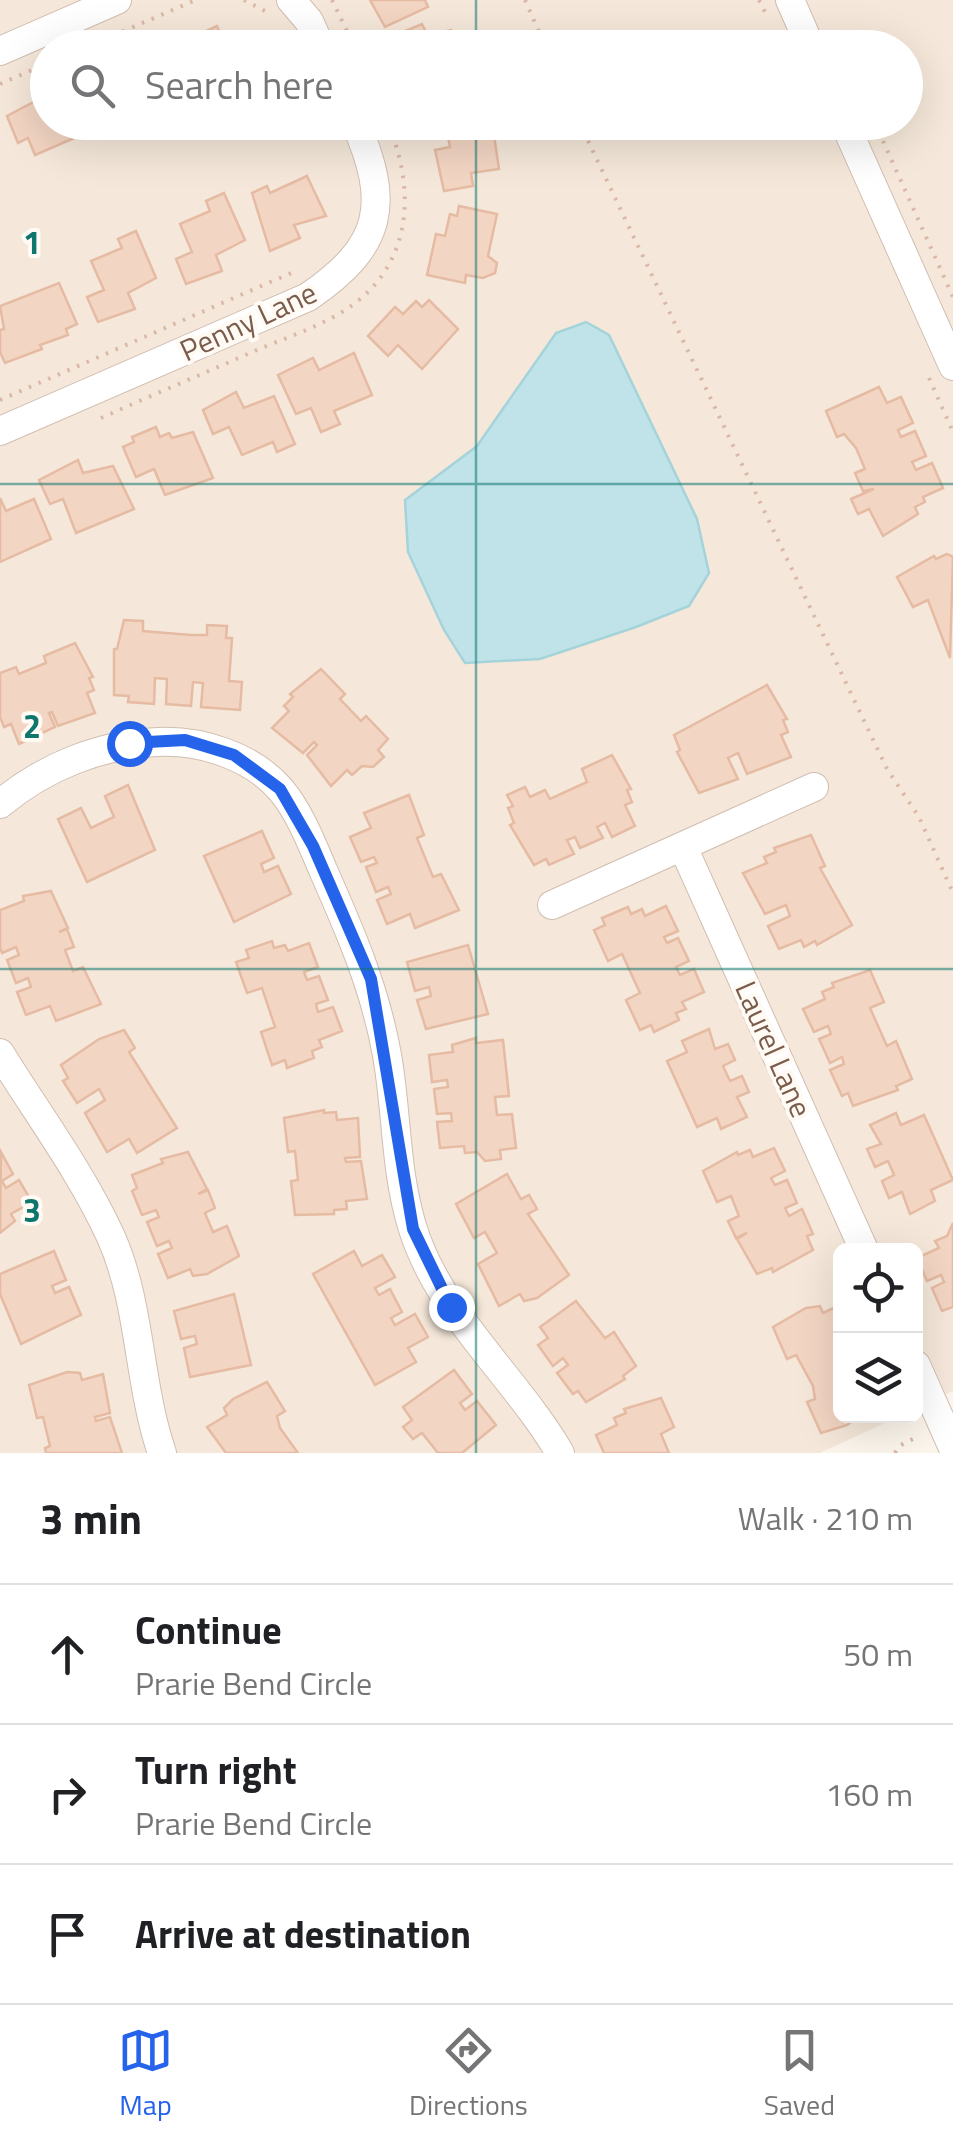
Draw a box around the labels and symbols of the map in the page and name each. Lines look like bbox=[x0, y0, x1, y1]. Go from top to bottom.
text: 1 bbox=[23, 218, 41, 266]
street label: Penny Lane bbox=[172, 269, 324, 373]
text: 2 bbox=[23, 702, 41, 750]
route start bbox=[107, 721, 153, 767]
street label: Laurel Lane bbox=[724, 974, 824, 1124]
text: 3 bbox=[23, 1186, 41, 1234]
route end bbox=[429, 1285, 475, 1331]

